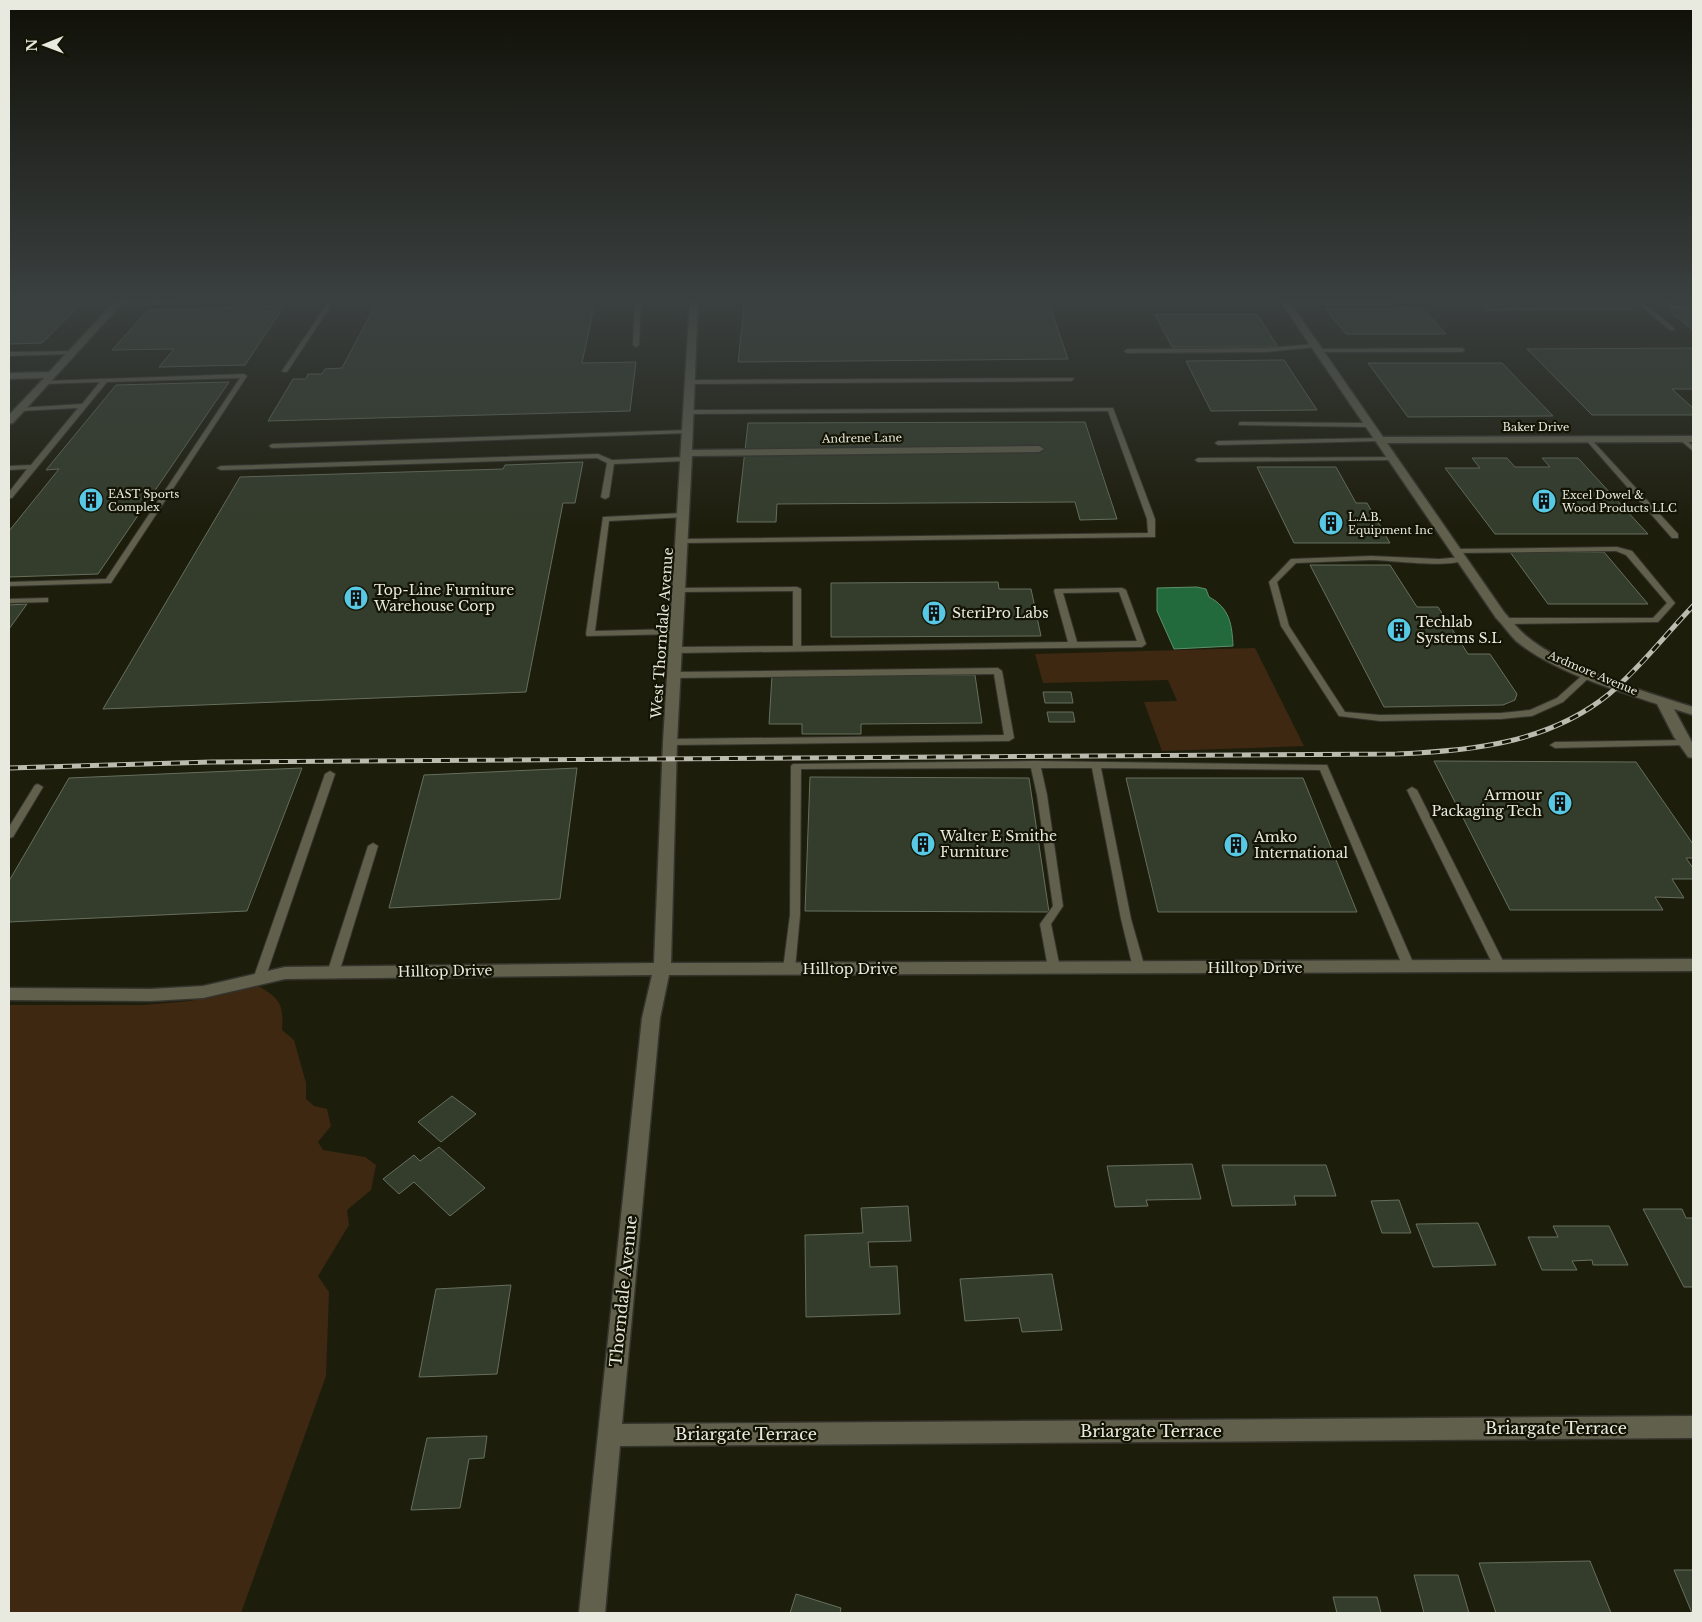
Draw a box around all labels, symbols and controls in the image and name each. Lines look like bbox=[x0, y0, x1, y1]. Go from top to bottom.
north arrow bbox=[20, 20, 70, 70]
text: N bbox=[23, 38, 41, 52]
street label: Baker Drive bbox=[1503, 420, 1569, 434]
street label: Andrene Lane bbox=[821, 430, 902, 446]
building icon: EAST Sports Complex bbox=[78, 487, 104, 513]
place label: EAST Sports Complex bbox=[108, 487, 179, 514]
building icon: Excel Dowel & Wood Products LLC bbox=[1531, 488, 1557, 514]
place label: Excel Dowel & Wood Products LLC bbox=[1561, 488, 1677, 515]
building icon: L.A.B. Equipment Inc bbox=[1318, 510, 1344, 536]
place label: L.A.B. Equipment Inc bbox=[1348, 510, 1433, 537]
street label: West Thorndale Avenue bbox=[647, 547, 677, 720]
place label: Top-Line Furniture Warehouse Corp bbox=[373, 581, 514, 615]
building icon: Top-Line Furniture Warehouse Corp bbox=[343, 585, 369, 611]
building icon: SteriPro Labs bbox=[921, 600, 947, 626]
place label: SteriPro Labs bbox=[952, 604, 1049, 622]
place label: Techlab Systems S.L bbox=[1416, 613, 1501, 647]
building icon: Techlab Systems S.L bbox=[1386, 617, 1412, 643]
street label: Ardmore Avenue bbox=[1545, 647, 1640, 698]
place label: Armour Packaging Tech bbox=[1431, 786, 1542, 820]
building icon: Armour Packaging Tech bbox=[1547, 790, 1573, 816]
place label: Walter E Smithe Furniture bbox=[939, 827, 1057, 861]
place label: Amko International bbox=[1253, 828, 1348, 862]
building icon: Walter E Smithe Furniture bbox=[910, 831, 936, 857]
building icon: Amko International bbox=[1223, 832, 1249, 858]
street label: Hilltop Drive bbox=[1208, 959, 1302, 977]
street label: Hilltop Drive bbox=[803, 960, 897, 978]
street label: Hilltop Drive bbox=[397, 961, 493, 981]
street label: Thorndale Avenue bbox=[605, 1214, 641, 1368]
street label: Briargate Terrace bbox=[1485, 1418, 1627, 1438]
street label: Briargate Terrace bbox=[1080, 1421, 1222, 1441]
street label: Briargate Terrace bbox=[675, 1424, 817, 1444]

